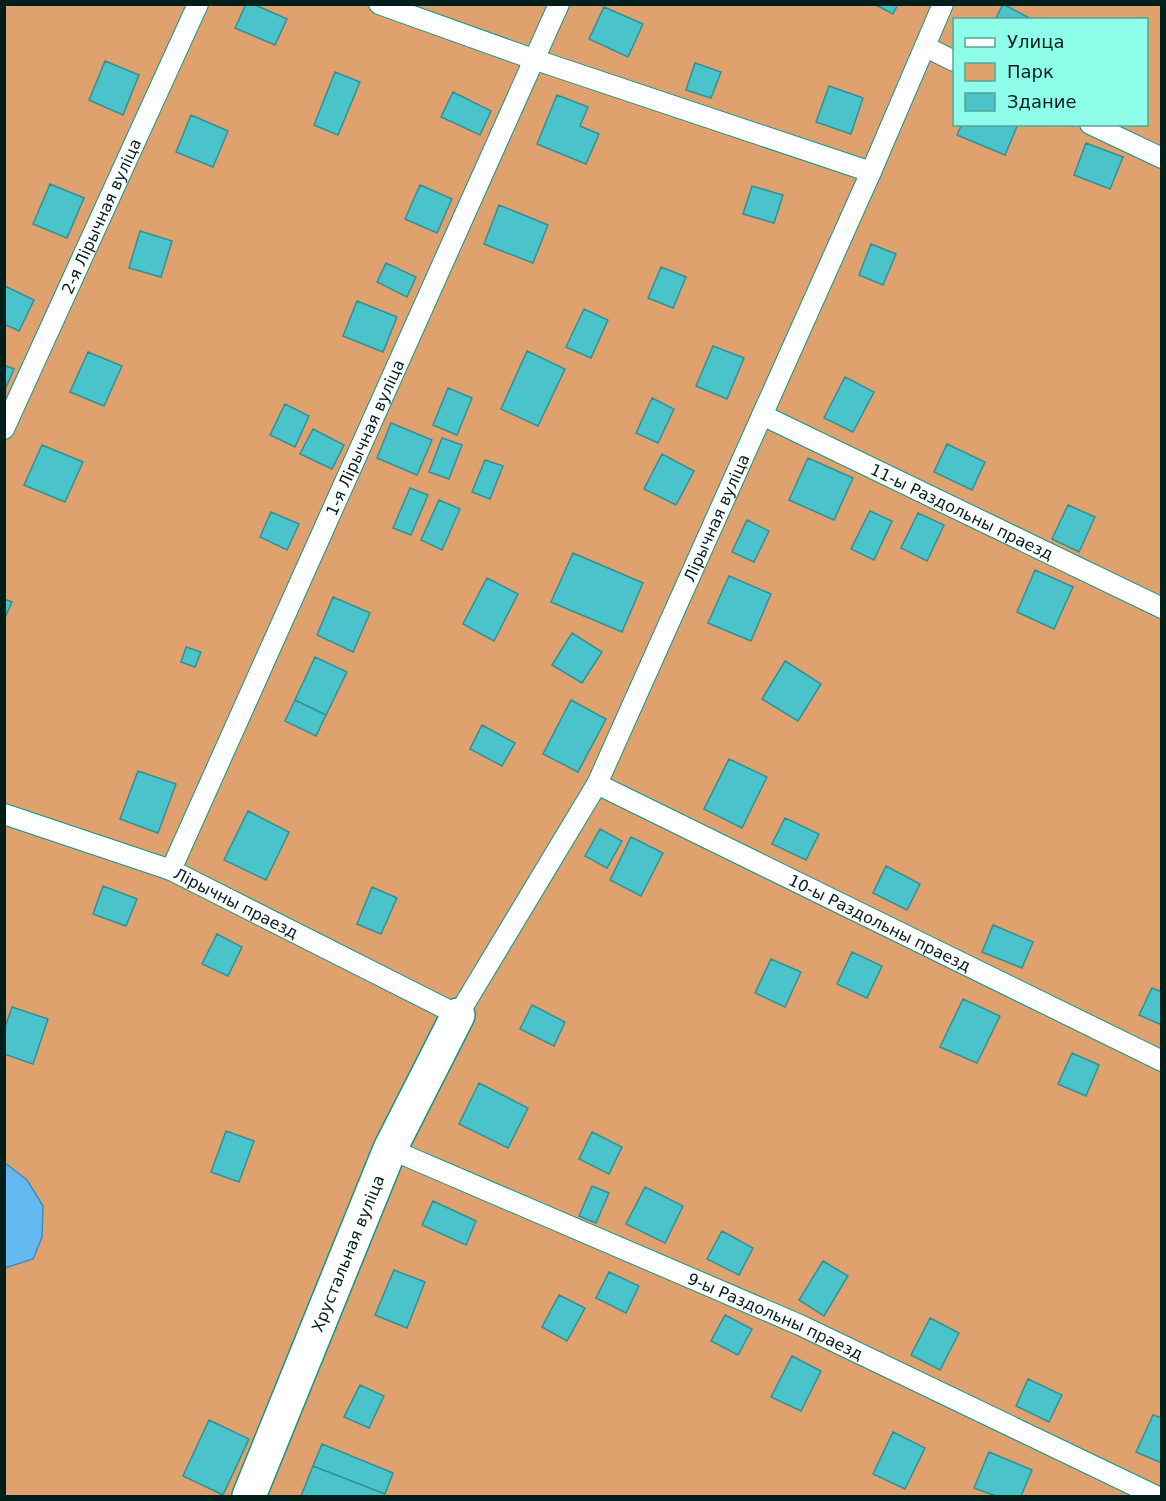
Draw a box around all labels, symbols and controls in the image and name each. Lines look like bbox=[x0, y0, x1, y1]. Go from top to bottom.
legend bbox=[953, 18, 1148, 126]
text: Улица bbox=[1007, 31, 1064, 52]
text: Парк bbox=[1007, 61, 1054, 82]
text: Здание bbox=[1007, 91, 1077, 112]
street label: 2-я Лірычная вуліца bbox=[58, 136, 145, 297]
street label: 1-я Лірычная вуліца bbox=[322, 357, 408, 519]
street label: Лірычная вуліца bbox=[680, 451, 754, 585]
street label: 11-ы Раздольны праезд bbox=[867, 460, 1056, 564]
street label: Лірычны праезд bbox=[170, 864, 301, 943]
street label: 10-ы Раздольны праезд bbox=[785, 870, 974, 976]
street label: Хрустальная вуліца bbox=[308, 1172, 388, 1335]
street label: 9-ы Раздольны праезд bbox=[685, 1269, 866, 1364]

